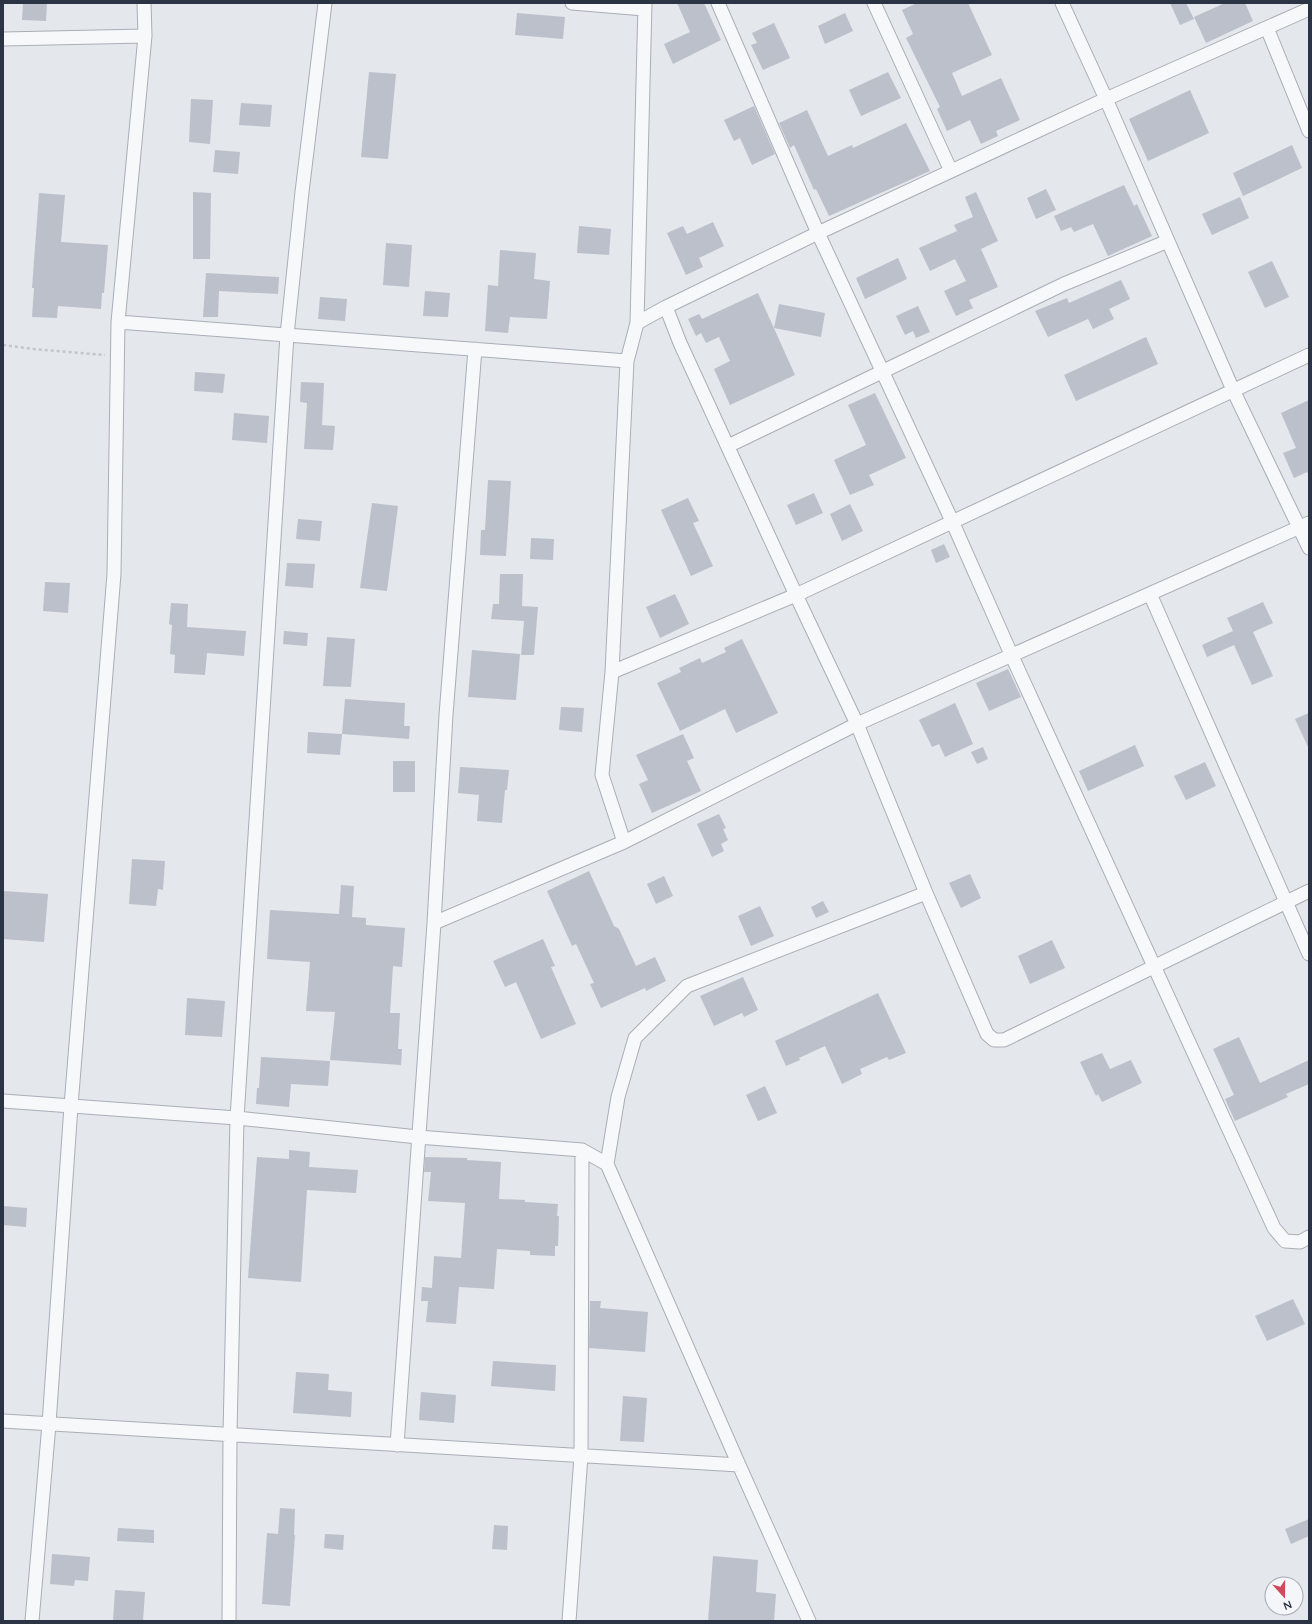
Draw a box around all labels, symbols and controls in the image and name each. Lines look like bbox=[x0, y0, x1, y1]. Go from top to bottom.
north arrow bbox=[1264, 1576, 1304, 1616]
text: N bbox=[1281, 1597, 1294, 1613]

